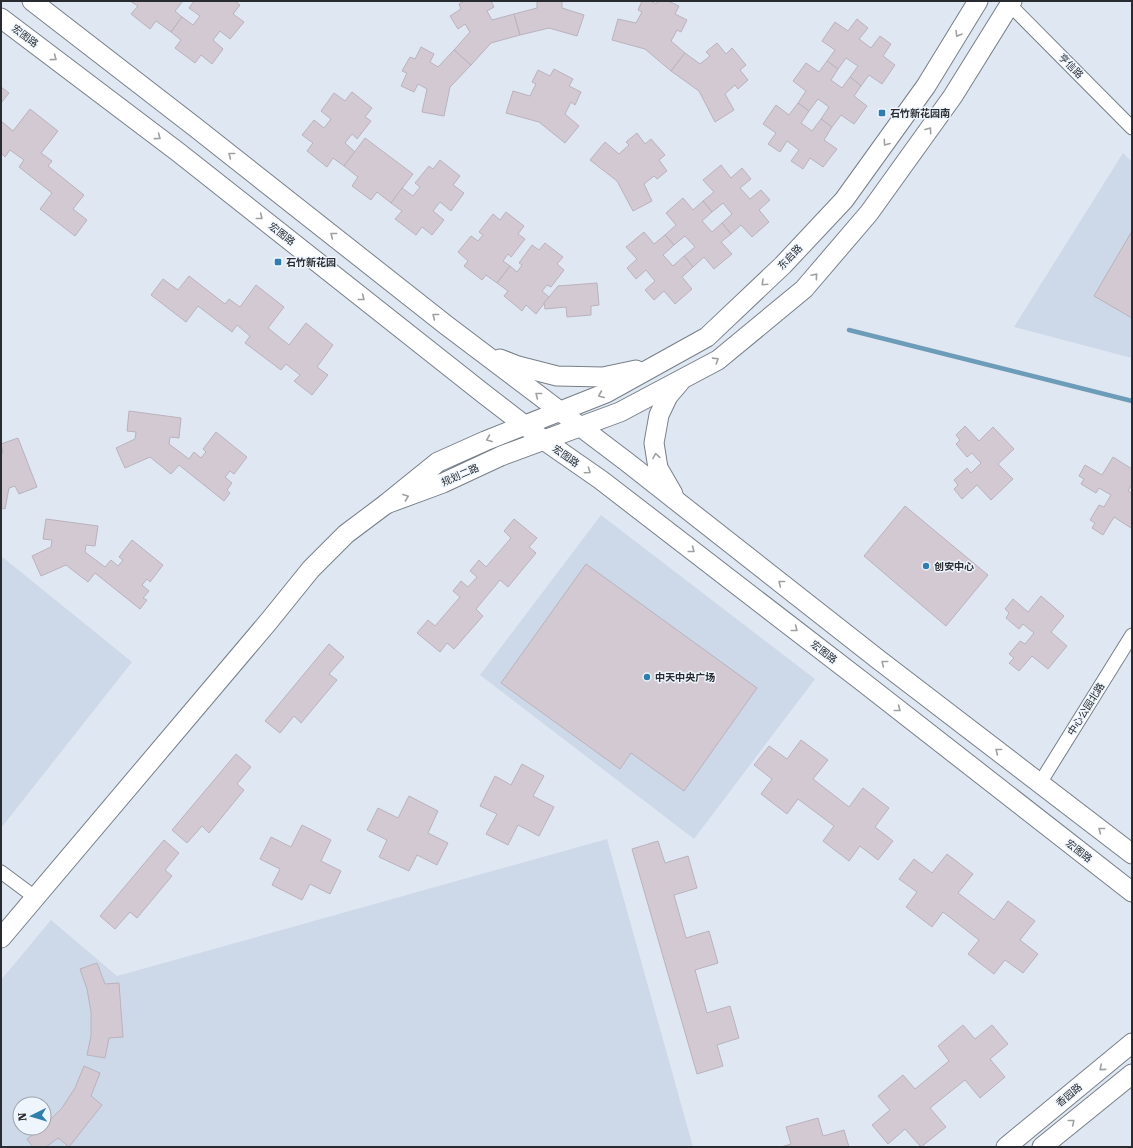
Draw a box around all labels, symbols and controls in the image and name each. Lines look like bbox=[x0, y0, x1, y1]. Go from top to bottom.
street label: 宏图路 bbox=[10, 23, 40, 49]
one-way arrow bbox=[955, 30, 962, 37]
street label: 亨信路 bbox=[1057, 52, 1085, 80]
one-way arrow bbox=[50, 53, 57, 60]
marker: 石竹新花园南 bbox=[877, 108, 887, 118]
place label: 石竹新花园南 bbox=[890, 108, 950, 119]
one-way arrow bbox=[924, 127, 932, 134]
one-way arrow bbox=[153, 132, 160, 139]
one-way arrow bbox=[884, 138, 891, 145]
one-way arrow bbox=[228, 152, 235, 159]
one-way arrow bbox=[256, 213, 263, 220]
street label: 宏图路 bbox=[267, 220, 297, 248]
one-way arrow bbox=[330, 233, 337, 240]
street label: 东启路 bbox=[776, 242, 804, 272]
marker: 石竹新花园 bbox=[273, 257, 283, 267]
place label: 石竹新花园 bbox=[286, 257, 336, 268]
one-way arrow bbox=[810, 274, 817, 281]
one-way arrow bbox=[761, 278, 769, 285]
one-way arrow bbox=[357, 293, 364, 300]
one-way arrow bbox=[432, 313, 439, 320]
one-way arrow bbox=[712, 358, 719, 365]
one-way arrow bbox=[597, 391, 604, 399]
one-way arrow bbox=[535, 393, 542, 400]
one-way arrow bbox=[486, 435, 493, 443]
street label: 宏图路 bbox=[551, 443, 581, 469]
one-way arrow bbox=[652, 452, 661, 459]
street label: 规划二路 bbox=[439, 462, 481, 488]
one-way arrow bbox=[584, 466, 591, 474]
one-way arrow bbox=[402, 493, 409, 501]
one-way arrow bbox=[687, 545, 694, 552]
marker: 创安中心 bbox=[921, 561, 931, 571]
place label: 创安中心 bbox=[934, 561, 974, 572]
one-way arrow bbox=[779, 581, 786, 588]
one-way arrow bbox=[790, 625, 797, 632]
street label: 宏图路 bbox=[809, 638, 839, 666]
one-way arrow bbox=[881, 661, 888, 668]
marker: 中天中央广场 bbox=[642, 672, 652, 682]
place label: 中天中央广场 bbox=[655, 672, 715, 683]
street label: 中心公园北路 bbox=[1065, 681, 1107, 737]
one-way arrow bbox=[893, 704, 900, 711]
one-way arrow bbox=[995, 748, 1002, 756]
one-way arrow bbox=[1099, 828, 1106, 835]
street label: 宏图路 bbox=[1064, 837, 1094, 865]
one-way arrow bbox=[1099, 1063, 1107, 1070]
street label: 香园路 bbox=[1054, 1081, 1084, 1109]
north arrow bbox=[12, 1096, 52, 1136]
text: N bbox=[16, 1112, 29, 1122]
one-way arrow bbox=[1068, 1120, 1075, 1127]

